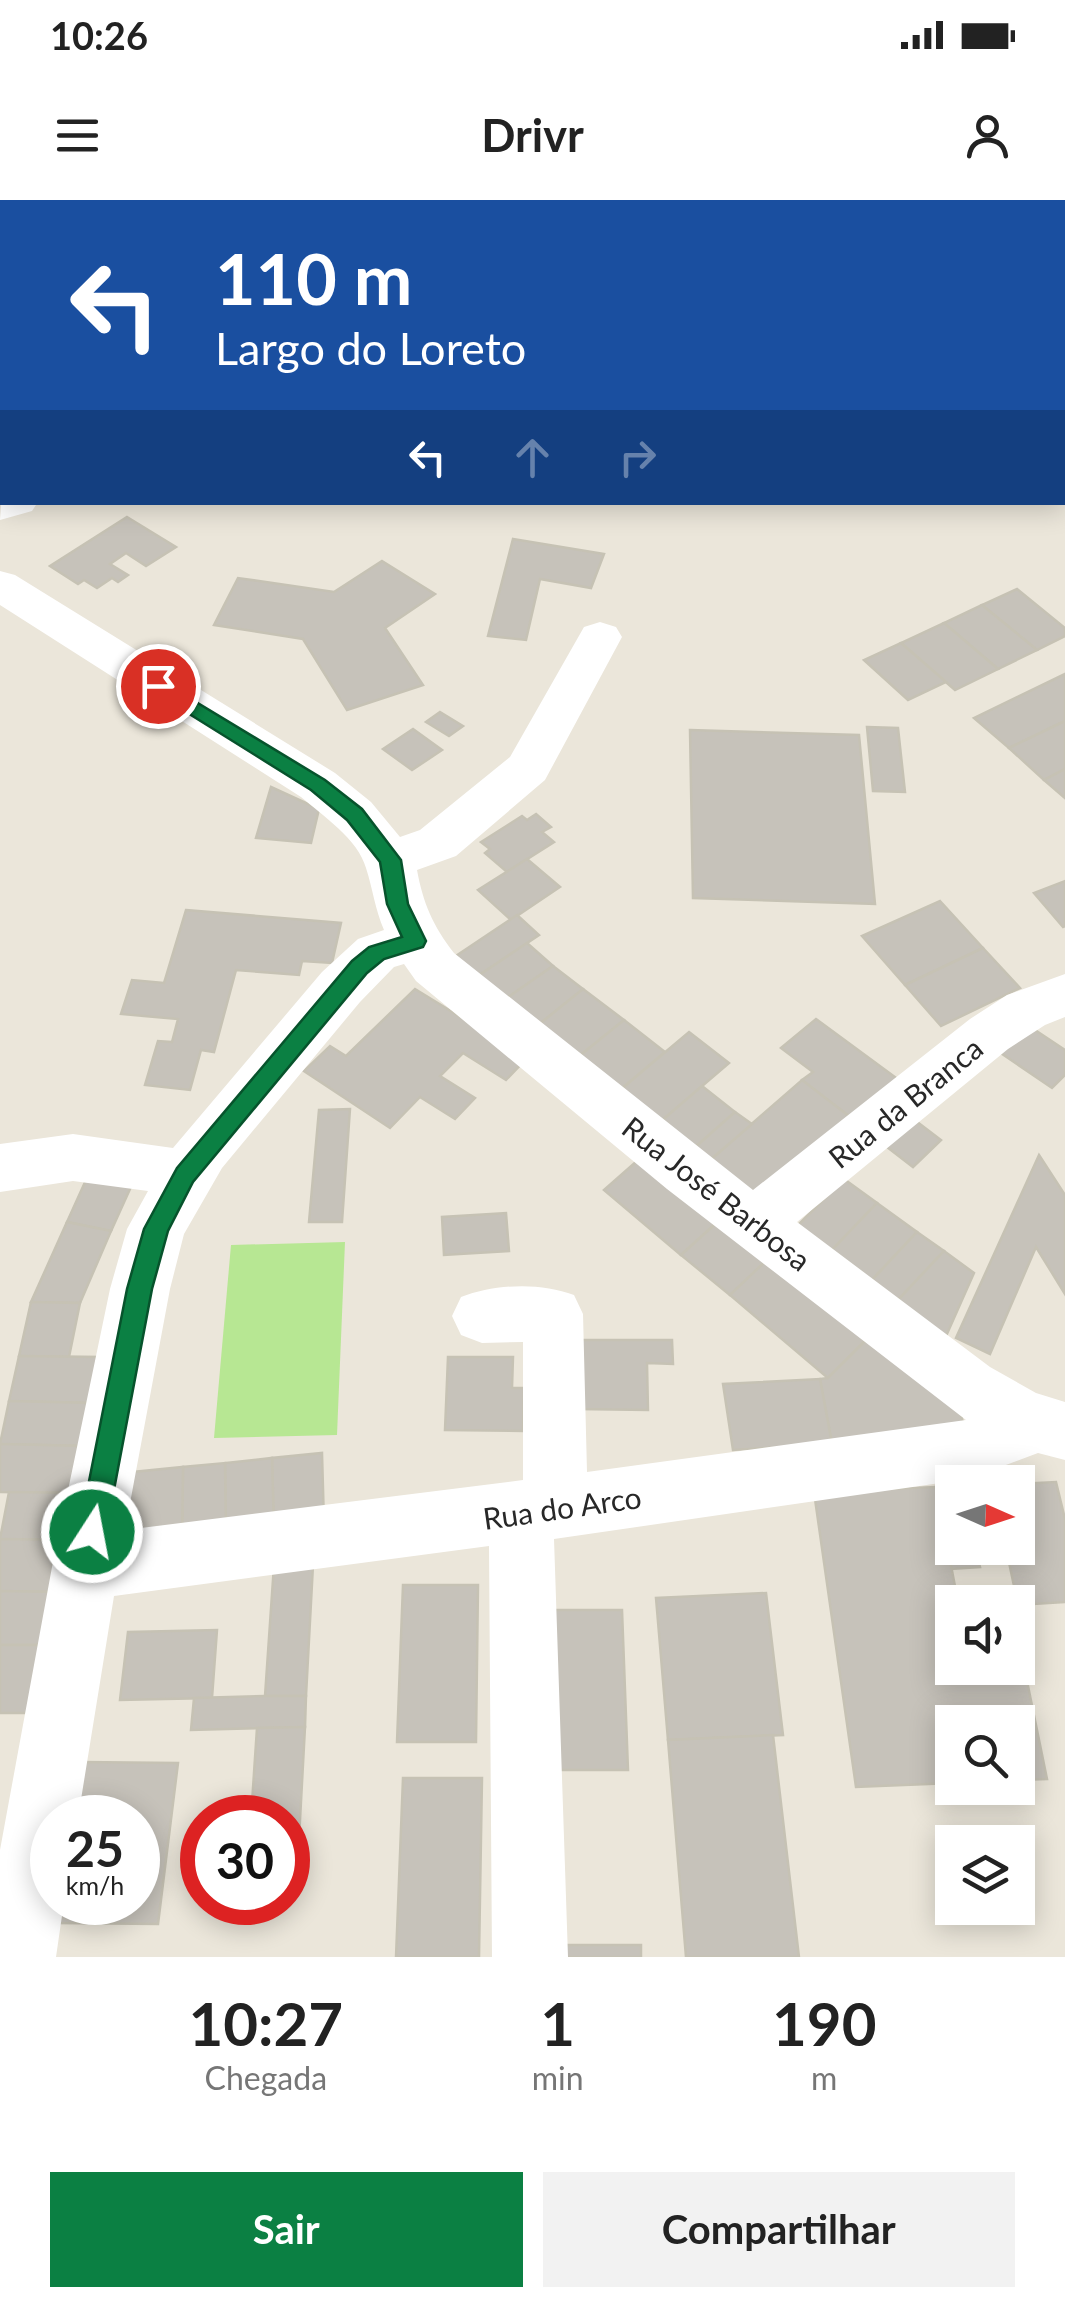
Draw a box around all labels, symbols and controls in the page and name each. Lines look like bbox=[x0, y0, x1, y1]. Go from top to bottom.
text: 10:26 bbox=[50, 12, 148, 58]
icon: menu bbox=[50, 108, 105, 163]
text: Drivr bbox=[481, 108, 584, 162]
icon: person bbox=[960, 108, 1015, 163]
text: 110 m bbox=[215, 236, 412, 320]
icon: left bbox=[50, 240, 180, 370]
text: Largo do Loreto bbox=[215, 321, 526, 375]
icon: left bbox=[400, 430, 455, 485]
icon: ahead bbox=[505, 430, 560, 485]
icon: right bbox=[610, 430, 665, 485]
pin bbox=[116, 644, 201, 729]
icon: arrive bbox=[131, 659, 186, 714]
street label: Rua da Branca bbox=[821, 1029, 989, 1175]
street label: Rua José Barbosa bbox=[616, 1108, 818, 1278]
north arrow bbox=[935, 1465, 1035, 1565]
map controls bbox=[935, 1465, 1035, 1925]
street label: Rua do Arco bbox=[480, 1478, 644, 1536]
position arrow bbox=[40, 1480, 144, 1584]
button: sound bbox=[935, 1585, 1035, 1685]
button: search bbox=[935, 1705, 1035, 1805]
speed limit sign: 30 bbox=[180, 1795, 310, 1925]
text: 25 bbox=[66, 1818, 124, 1878]
button: layers bbox=[935, 1825, 1035, 1925]
text: km/h bbox=[66, 1870, 124, 1900]
text: 10:27 bbox=[189, 1987, 343, 2059]
text: 1 bbox=[540, 1987, 575, 2059]
text: 190 bbox=[772, 1987, 876, 2059]
text: Chegada bbox=[205, 2058, 327, 2097]
text: min bbox=[532, 2058, 584, 2097]
text: m bbox=[811, 2058, 837, 2097]
button: Sair bbox=[50, 2172, 523, 2287]
button: Compartilhar bbox=[543, 2172, 1015, 2287]

